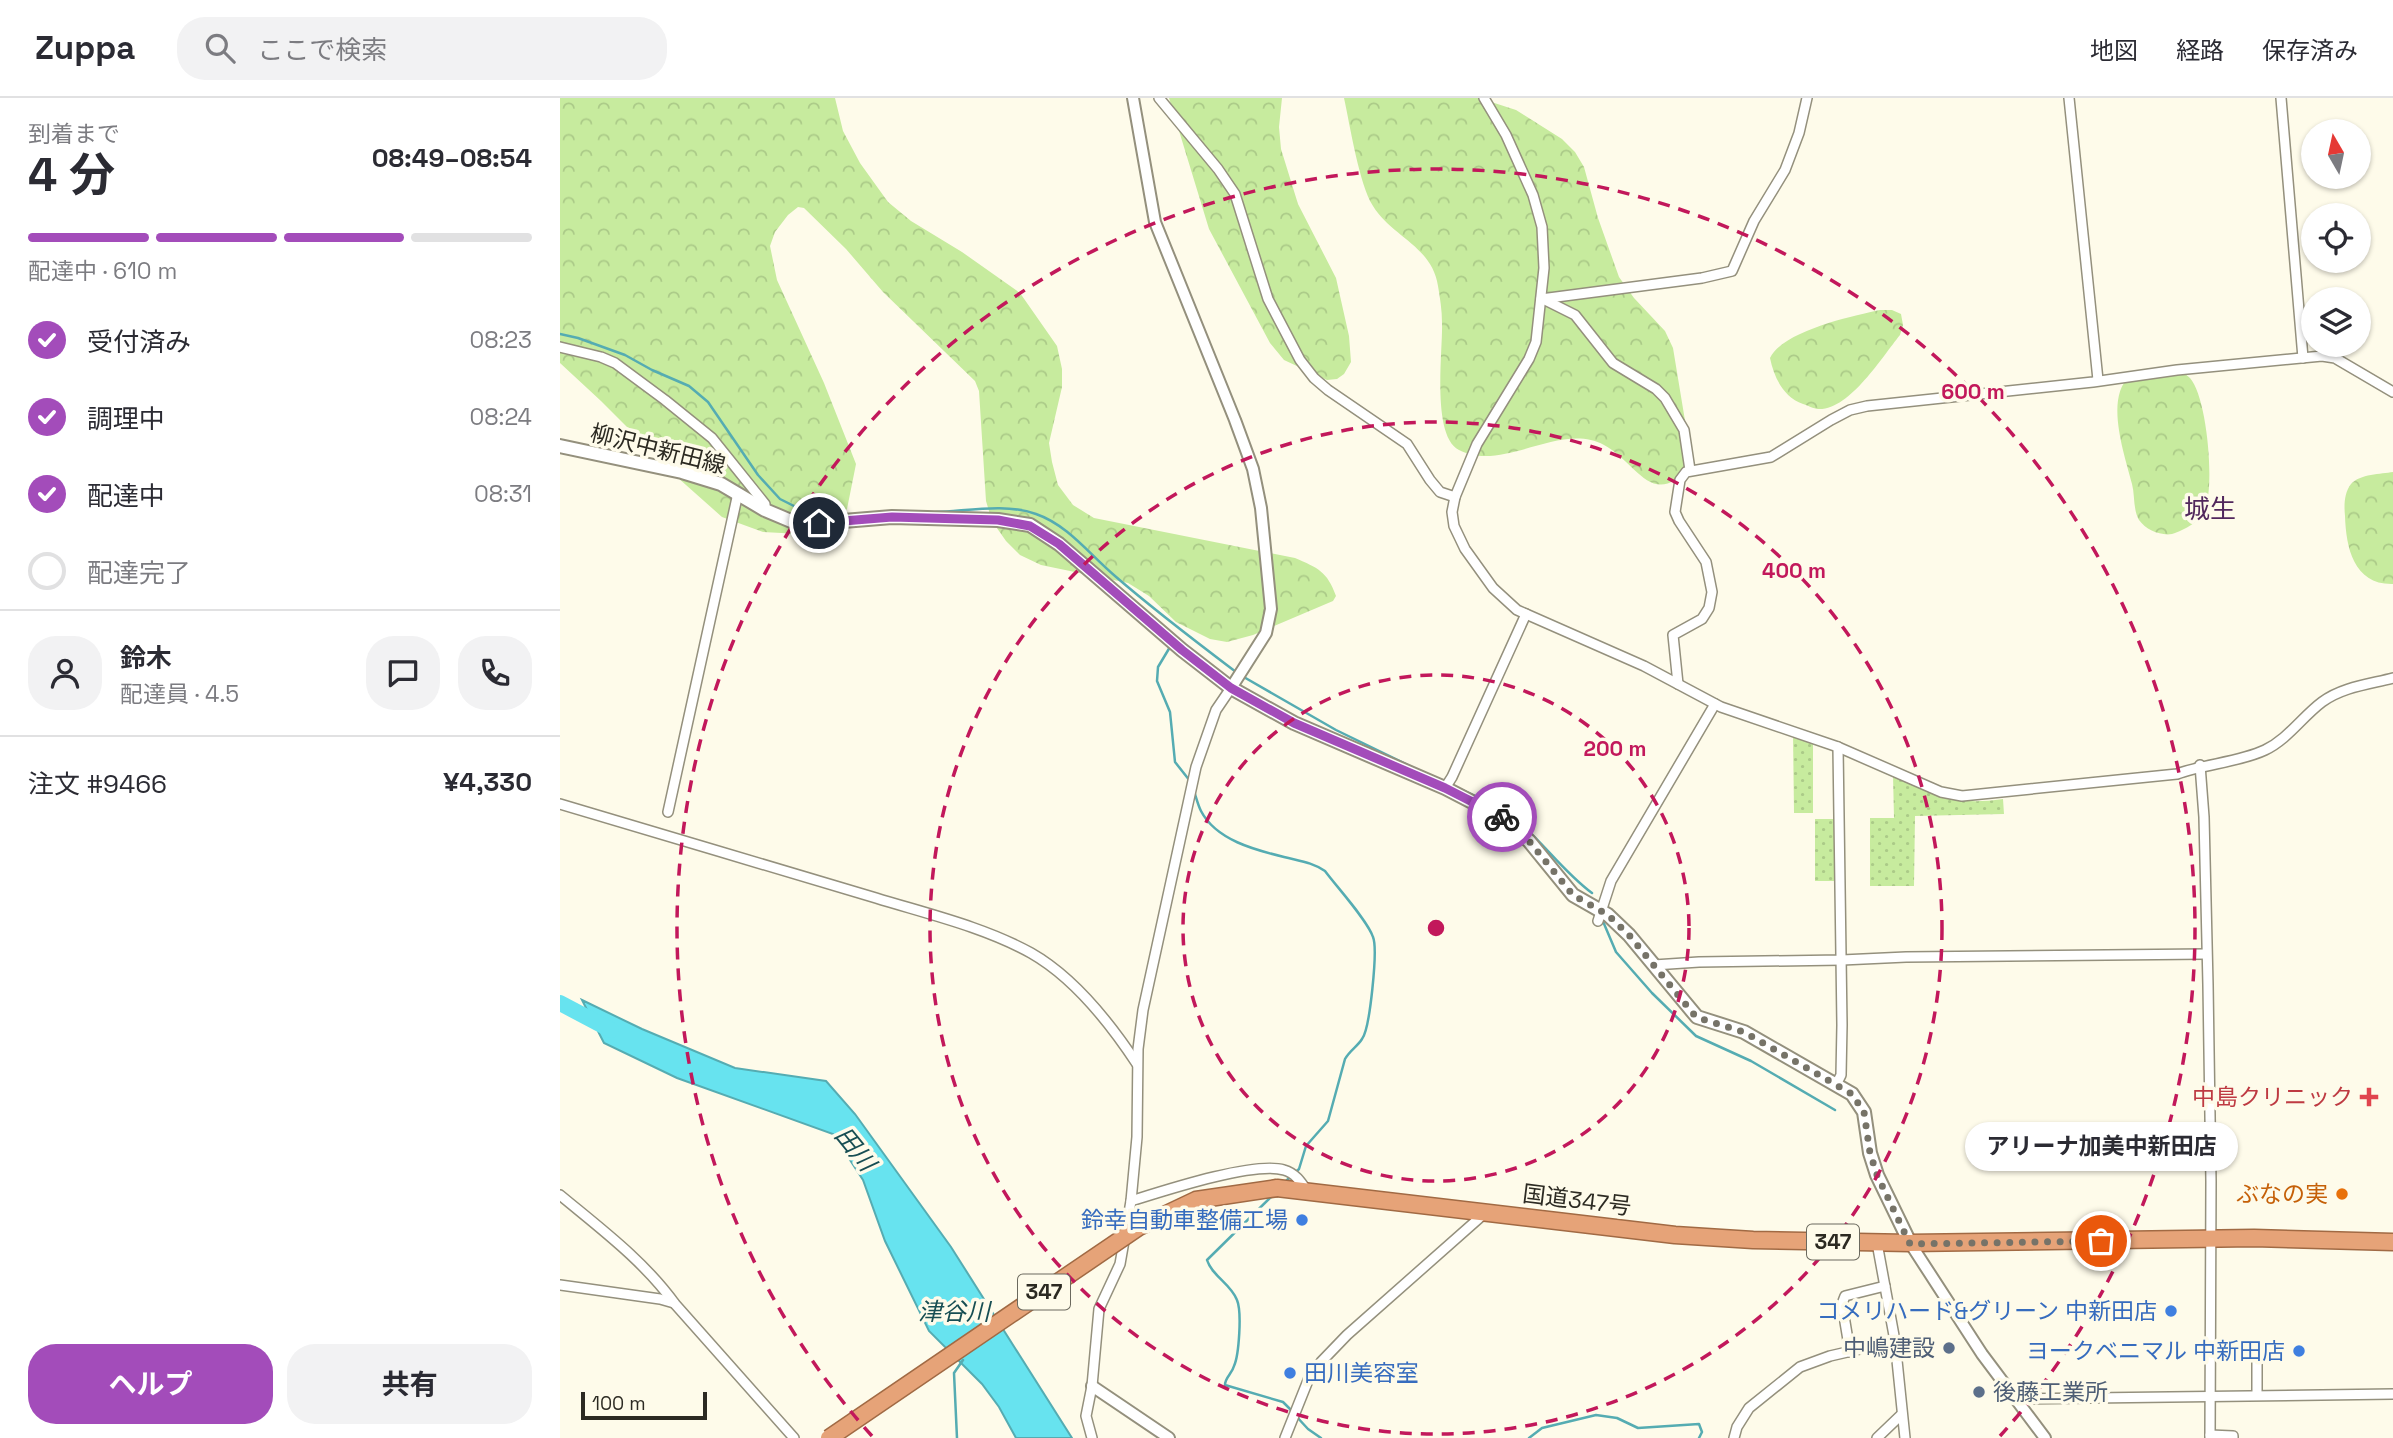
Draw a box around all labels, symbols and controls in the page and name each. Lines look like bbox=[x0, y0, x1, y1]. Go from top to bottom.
search box bbox=[177, 17, 667, 80]
text: Zuppa bbox=[35, 27, 135, 69]
icon: search bbox=[201, 29, 239, 67]
text: ここで検索 bbox=[257, 33, 387, 67]
text: 地図 bbox=[2090, 35, 2138, 66]
text: 経路 bbox=[2176, 35, 2224, 66]
text: 保存済み bbox=[2262, 35, 2358, 66]
text: 到着まで bbox=[28, 119, 120, 149]
north arrow bbox=[2301, 119, 2371, 189]
map controls bbox=[2301, 119, 2371, 357]
text: 08:49–08:54 bbox=[372, 141, 532, 175]
text: 4 分 bbox=[28, 146, 115, 204]
button: locate bbox=[2301, 203, 2371, 273]
text: 配達中 · 610 m bbox=[28, 256, 177, 286]
button: layers bbox=[2301, 287, 2371, 357]
icon: check bbox=[28, 321, 66, 359]
text: 受付済み bbox=[87, 325, 191, 359]
text: 08:23 bbox=[469, 325, 532, 355]
text: 600 m bbox=[1941, 378, 2005, 405]
icon: check bbox=[28, 398, 66, 436]
text: 調理中 bbox=[87, 402, 165, 436]
text: 08:24 bbox=[470, 402, 532, 432]
street label: 柳沢中新田線 bbox=[587, 418, 729, 480]
icon: check bbox=[28, 475, 66, 513]
text: 配達中 bbox=[87, 479, 165, 513]
text: 08:31 bbox=[474, 479, 532, 509]
district label: 城生 bbox=[2184, 492, 2236, 526]
pin bbox=[789, 493, 849, 553]
icon: home bbox=[800, 504, 838, 542]
text: 配達完了 bbox=[87, 556, 191, 590]
text: 400 m bbox=[1762, 557, 1826, 584]
button: person bbox=[28, 636, 102, 710]
button: chat bbox=[366, 636, 440, 710]
button: phone bbox=[458, 636, 532, 710]
text: 鈴木 bbox=[120, 641, 172, 675]
text: 配達員 · 4.5 bbox=[120, 679, 239, 709]
text: 200 m bbox=[1584, 735, 1646, 762]
text: ¥4,330 bbox=[443, 765, 532, 799]
text: 注文 #9466 bbox=[28, 767, 167, 801]
courier bbox=[1467, 782, 1537, 852]
icon: bike bbox=[1483, 798, 1521, 836]
centre of rings bbox=[1424, 916, 1448, 940]
place label: 中島クリニック bbox=[2192, 1082, 2353, 1112]
marker: 中島クリニック bbox=[2359, 1087, 2379, 1107]
water label: 田川 bbox=[828, 1120, 884, 1179]
callout: アリーナ加美中新田店 bbox=[1964, 1122, 2238, 1171]
text: アリーナ加美中新田店 bbox=[1987, 1131, 2217, 1161]
street label: 国道347号 bbox=[1521, 1178, 1633, 1222]
place label: ぶなの実 bbox=[2236, 1179, 2328, 1209]
marker: ぶなの実 bbox=[2334, 1186, 2350, 1202]
place label: 鈴幸自動車整備工場 bbox=[1081, 1205, 1288, 1235]
pin bbox=[2071, 1211, 2131, 1271]
marker: 鈴幸自動車整備工場 bbox=[1294, 1212, 1310, 1228]
icon: bag bbox=[2082, 1222, 2120, 1260]
road number: 347 bbox=[1807, 1224, 1859, 1260]
road number: 347 bbox=[1018, 1274, 1070, 1310]
water label: 津谷川 bbox=[918, 1296, 993, 1327]
place label: コメリハード&グリーン 中新田店 bbox=[1816, 1296, 2157, 1326]
marker: コメリハード&グリーン 中新田店 bbox=[2163, 1303, 2179, 1319]
place label: 中嶋建設 bbox=[1843, 1333, 1935, 1363]
place label: ヨークベニマル 中新田店 bbox=[2026, 1336, 2285, 1366]
marker: 中嶋建設 bbox=[1941, 1340, 1957, 1356]
marker: ヨークベニマル 中新田店 bbox=[2291, 1343, 2307, 1359]
button: ヘルプ bbox=[28, 1344, 273, 1424]
button: 共有 bbox=[287, 1344, 532, 1424]
place label: 田川美容室 bbox=[1304, 1358, 1419, 1388]
marker: 田川美容室 bbox=[1282, 1365, 1298, 1381]
place label: 後藤工業所 bbox=[1993, 1377, 2108, 1407]
marker: 後藤工業所 bbox=[1971, 1384, 1987, 1400]
scale bar bbox=[581, 1389, 707, 1421]
text: 100 m bbox=[592, 1391, 646, 1416]

